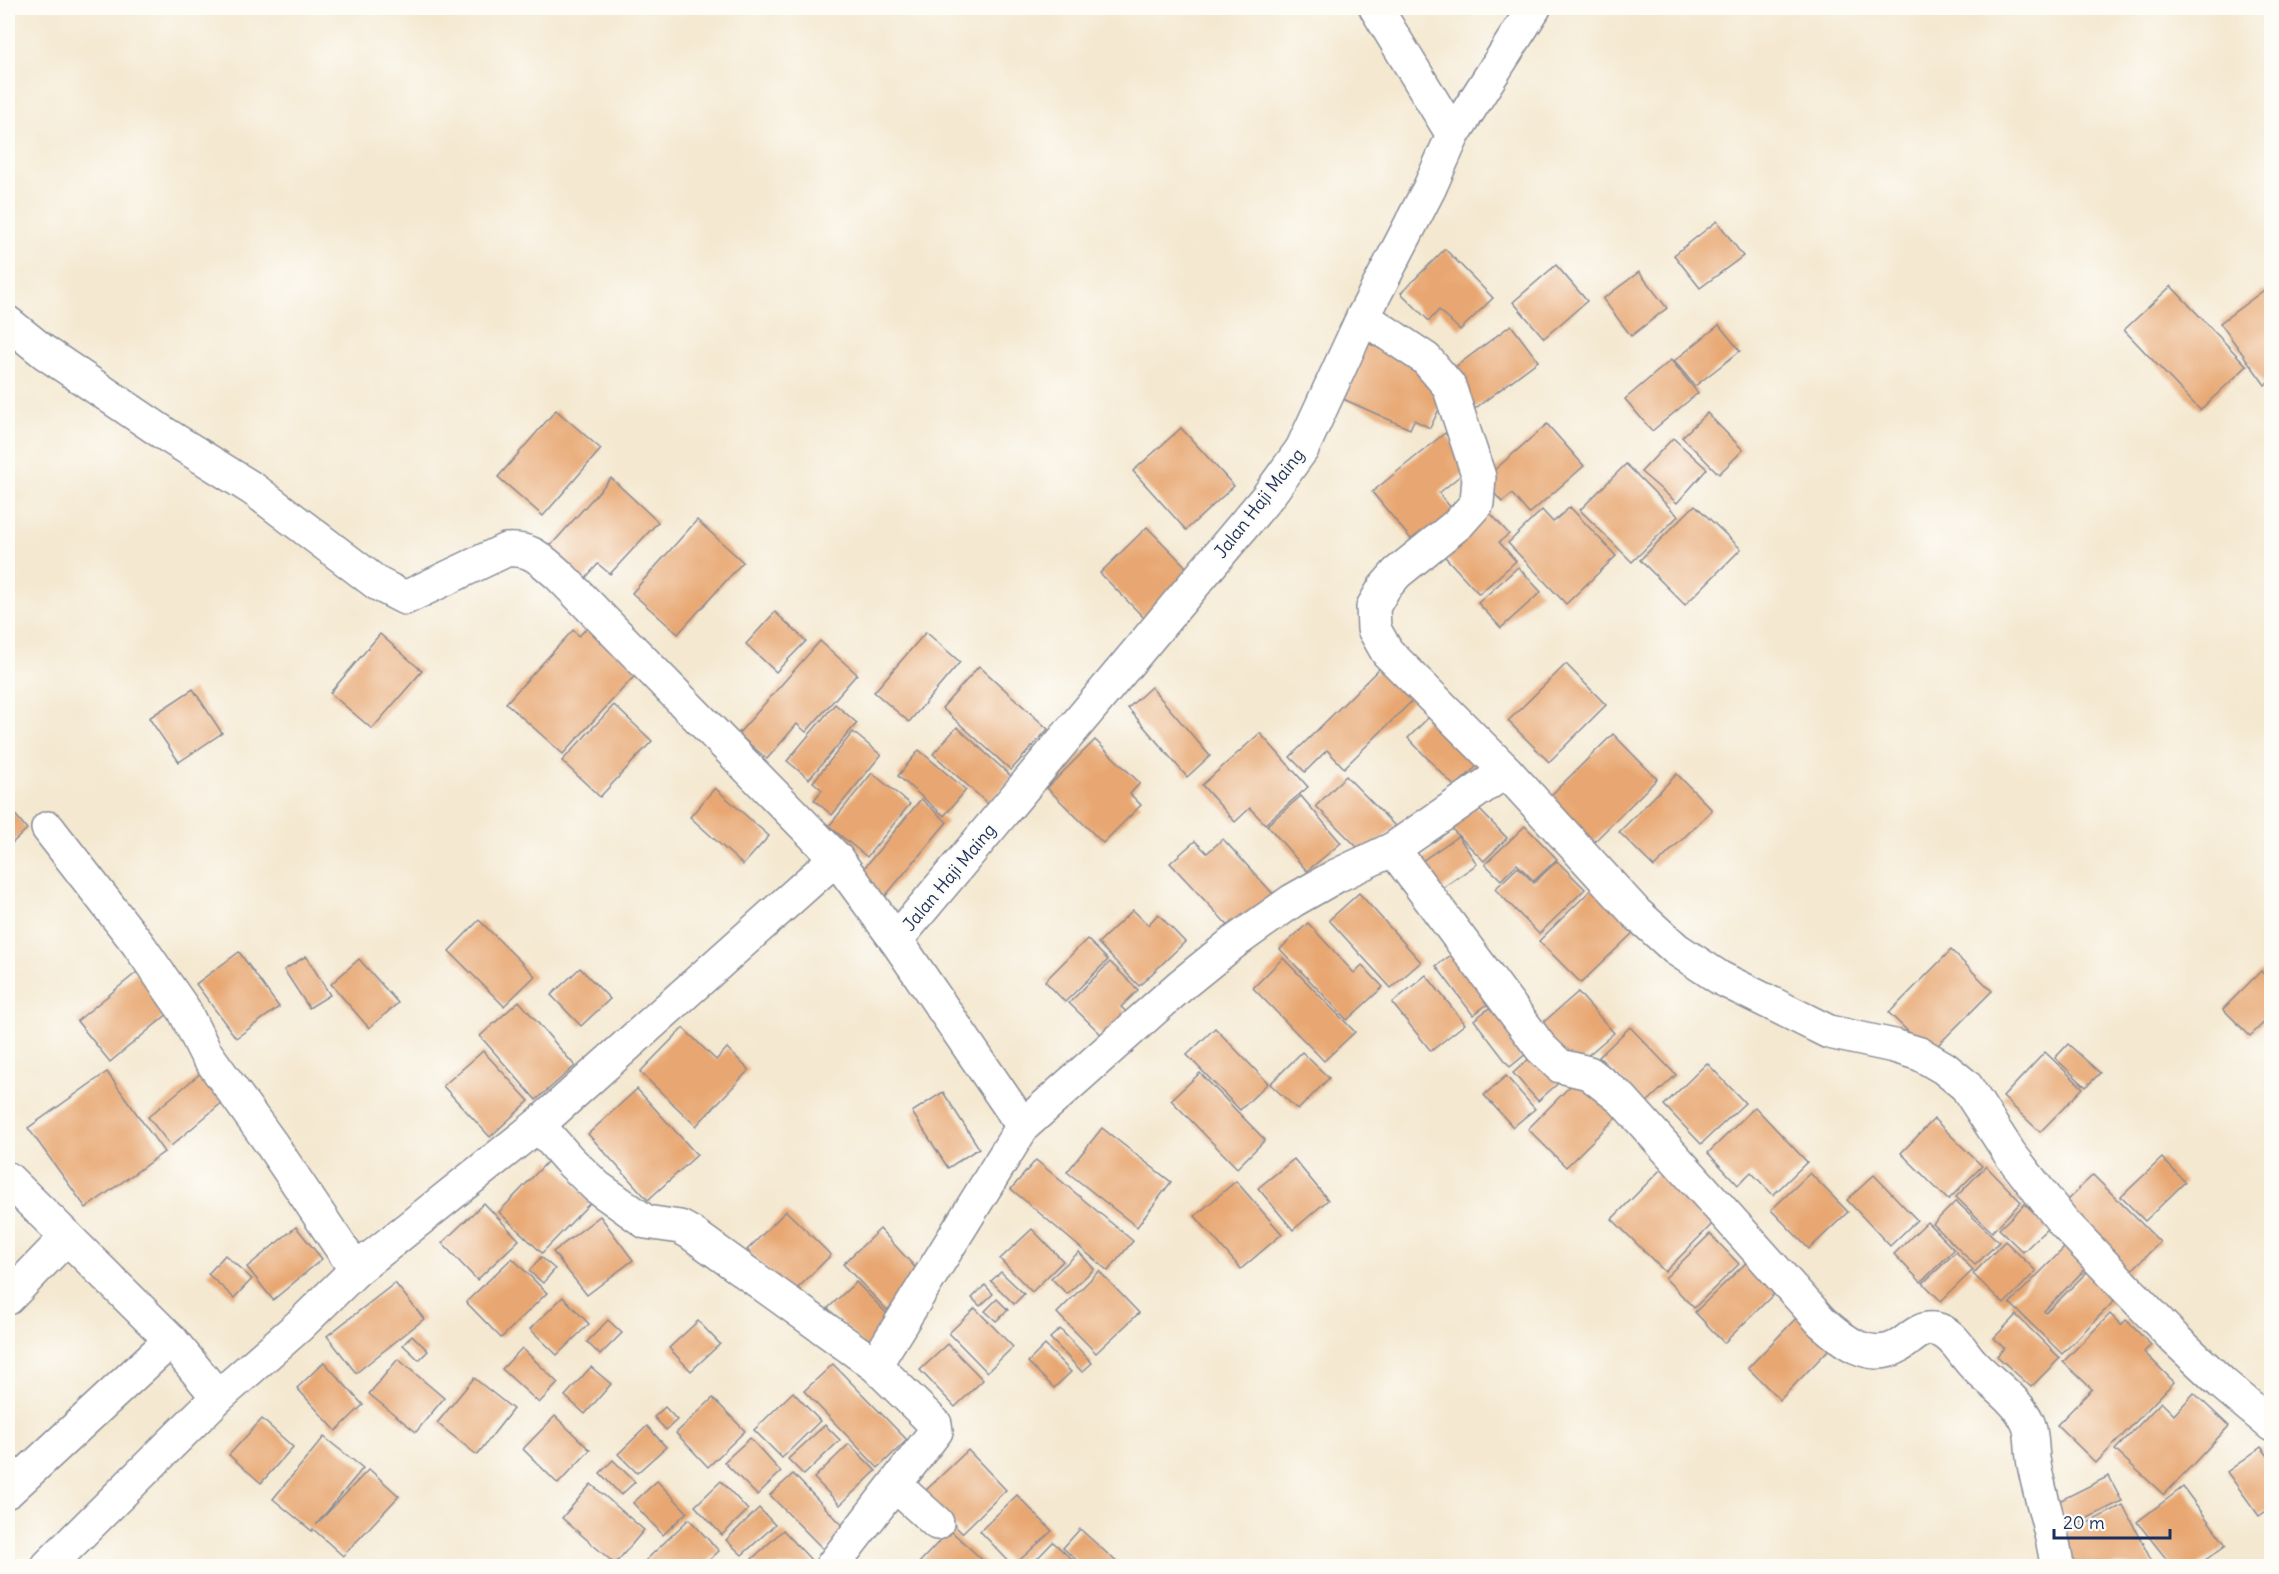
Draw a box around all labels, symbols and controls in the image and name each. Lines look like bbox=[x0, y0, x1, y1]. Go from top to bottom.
street label: Jalan Haji Maing bbox=[1209, 443, 1309, 563]
street label: Jalan Haji Maing bbox=[897, 819, 1001, 935]
scale bar bbox=[2054, 1502, 2170, 1540]
text: 20 m bbox=[2063, 1511, 2105, 1534]

